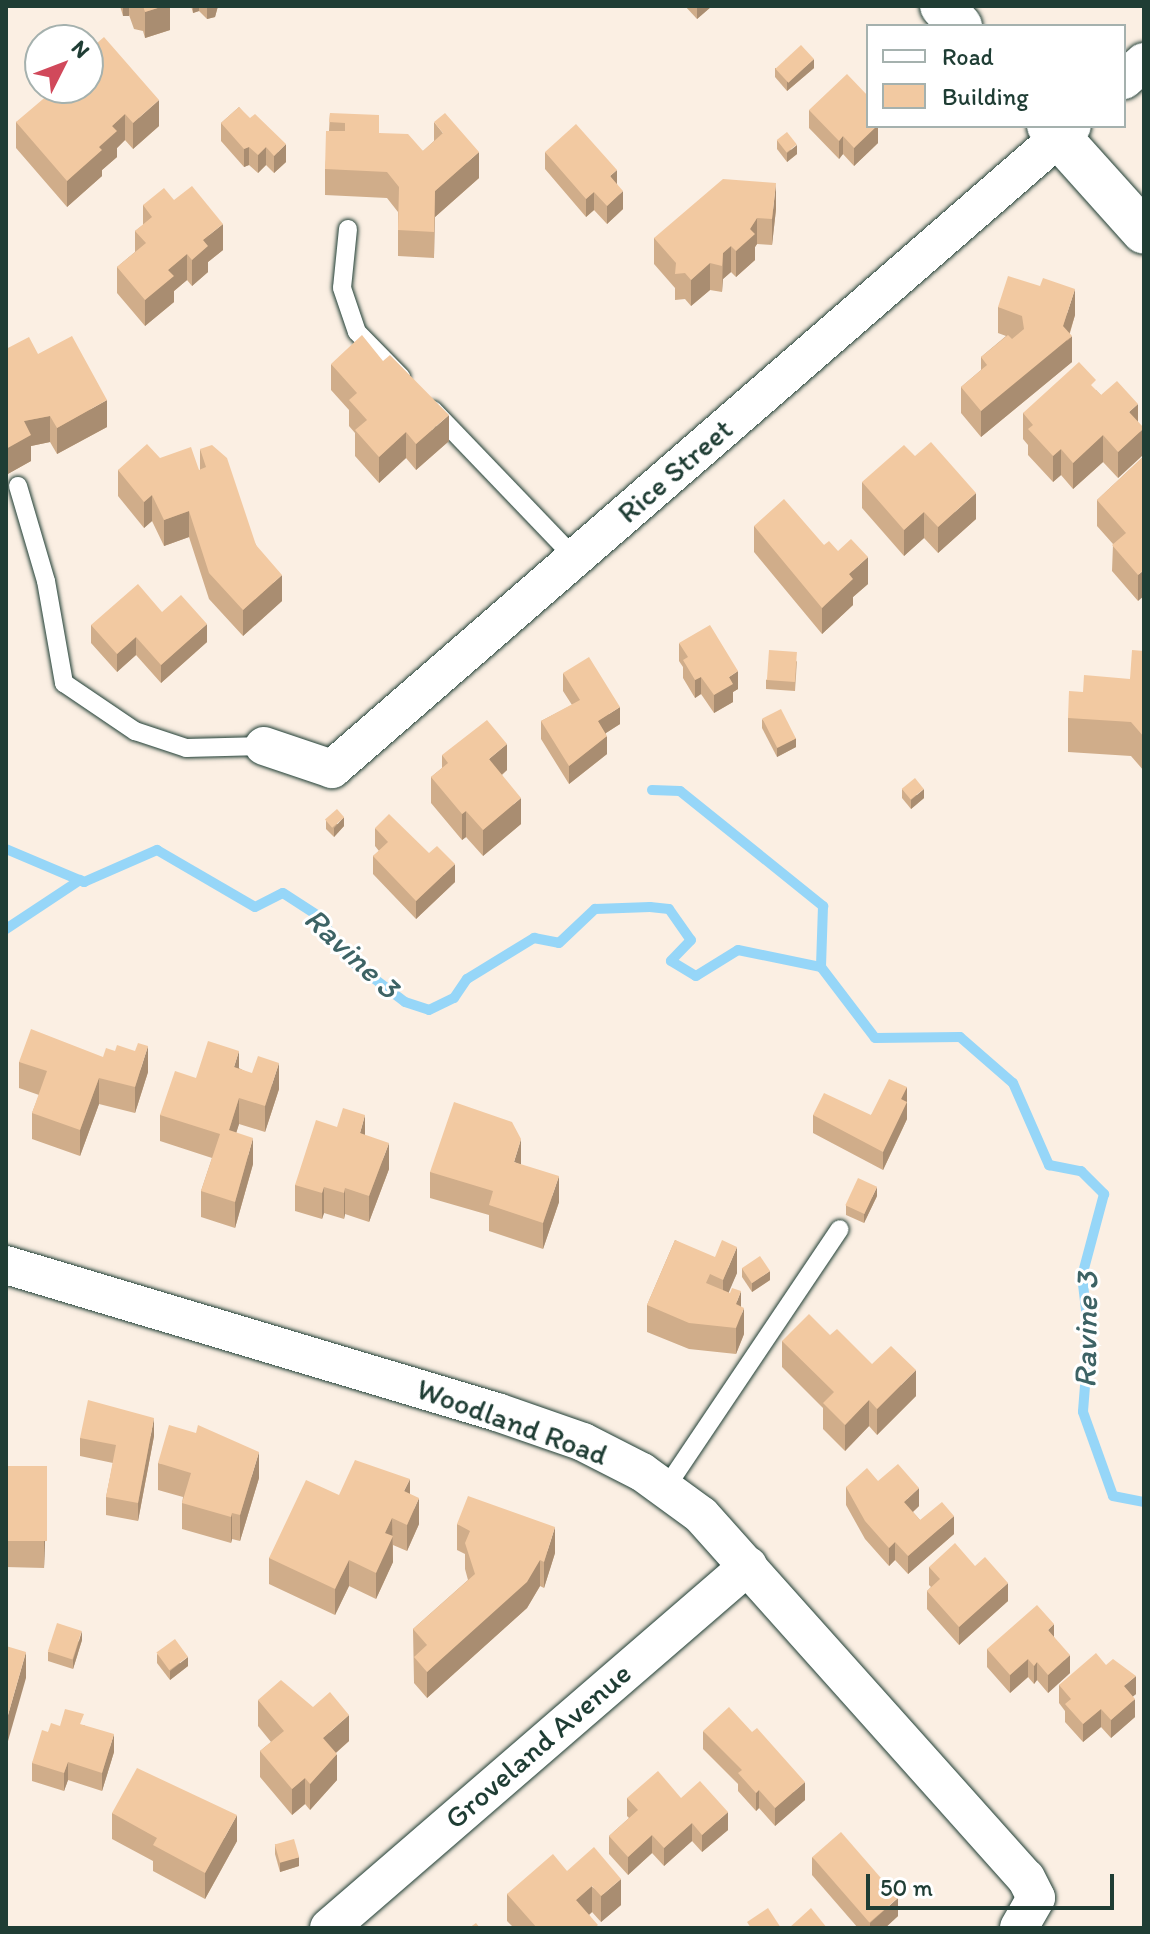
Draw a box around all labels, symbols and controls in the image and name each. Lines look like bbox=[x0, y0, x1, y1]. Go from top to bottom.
north arrow bbox=[24, 24, 104, 104]
legend bbox=[866, 24, 1126, 128]
text: N bbox=[66, 34, 96, 63]
text: Road bbox=[942, 42, 994, 71]
text: Building bbox=[942, 82, 1029, 111]
street label: Rice Street bbox=[610, 411, 740, 531]
water label: Ravine 3 bbox=[296, 899, 408, 1007]
water label: Ravine 3 bbox=[1066, 1272, 1106, 1388]
street label: Woodland Road bbox=[412, 1371, 612, 1473]
street label: Groveland Avenue bbox=[438, 1656, 638, 1836]
scale bar bbox=[870, 1858, 1118, 1908]
text: 50 m bbox=[880, 1873, 933, 1902]

